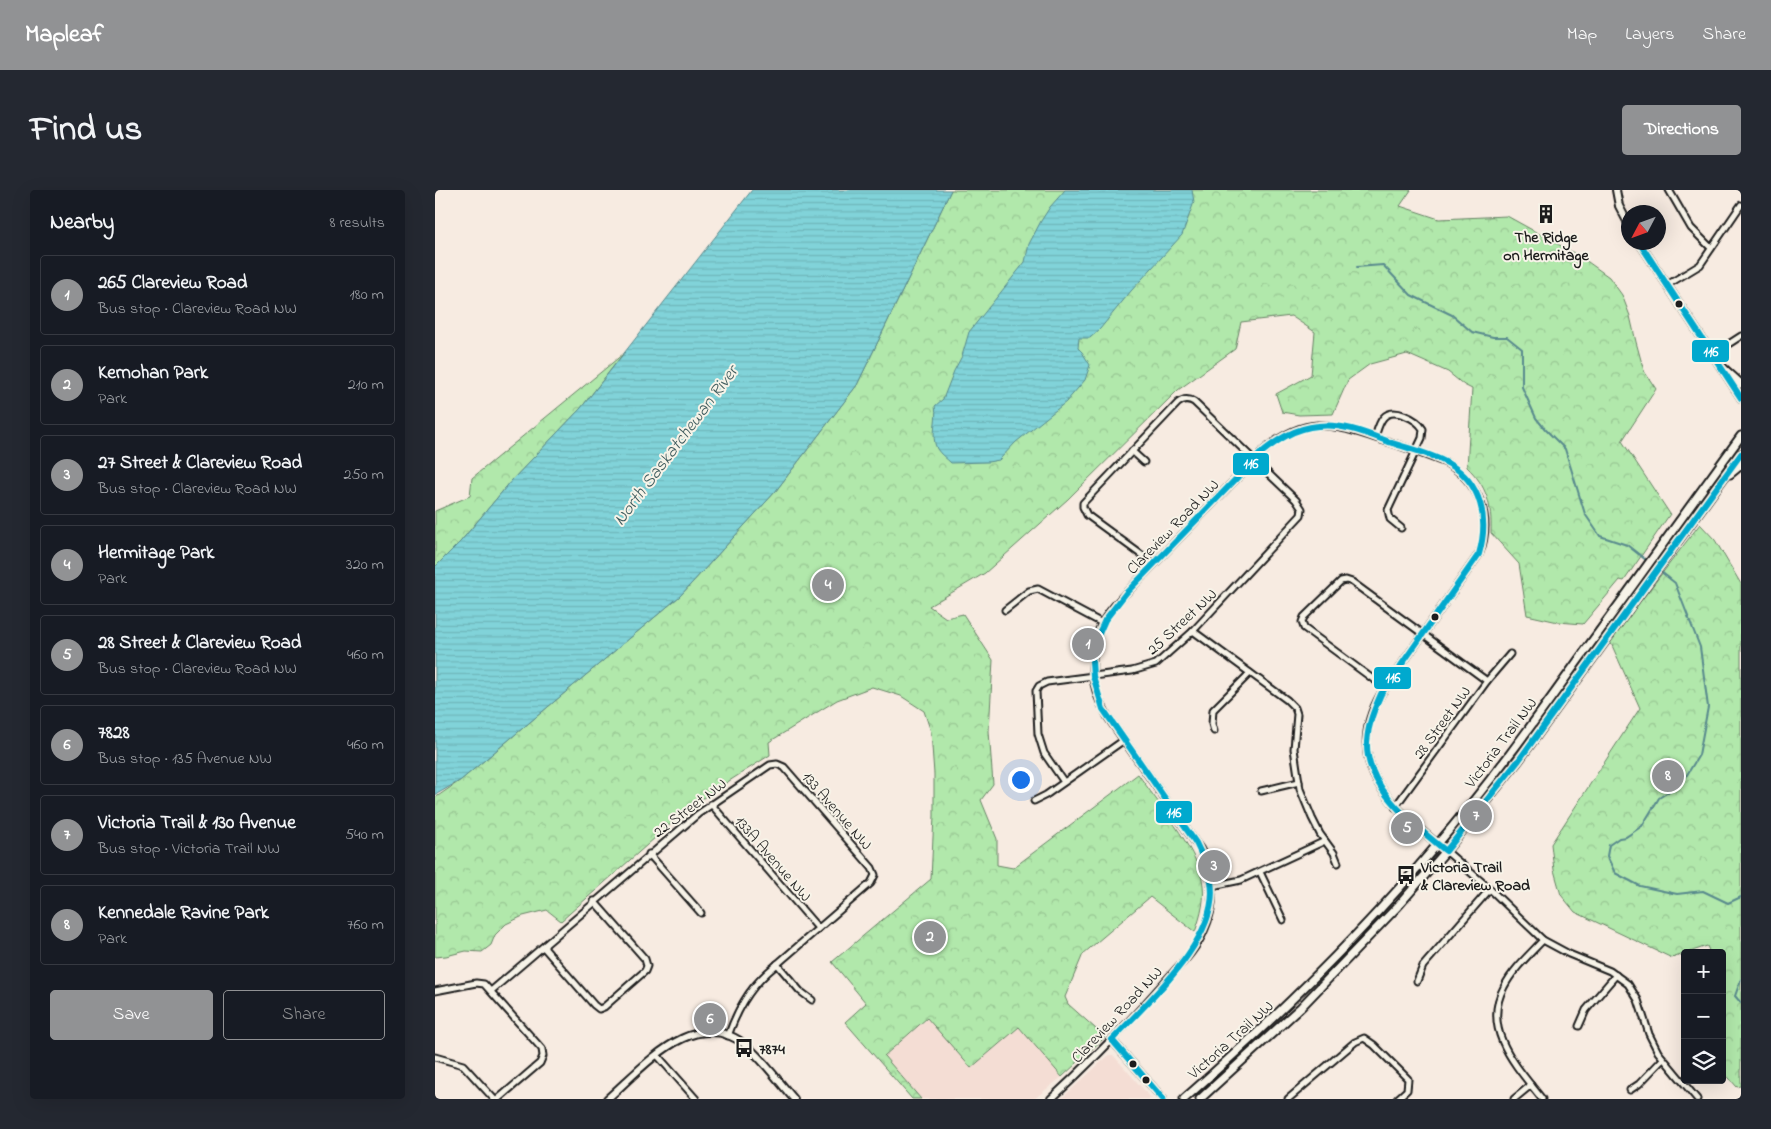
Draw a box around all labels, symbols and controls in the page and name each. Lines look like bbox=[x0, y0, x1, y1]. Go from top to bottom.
text: Mapleaf bbox=[25, 18, 104, 53]
text: Map bbox=[1567, 22, 1597, 48]
text: Layers bbox=[1625, 22, 1675, 48]
text: Share bbox=[1703, 22, 1746, 48]
text: Find us bbox=[30, 105, 142, 156]
button: Directions bbox=[1622, 105, 1741, 155]
building icon: The Ridge on Hermitage bbox=[1535, 203, 1557, 225]
north arrow bbox=[1621, 205, 1666, 250]
text: Nearby bbox=[50, 208, 114, 238]
text: 8 results bbox=[329, 211, 385, 235]
place label: The Ridge on Hermitage bbox=[1503, 226, 1589, 269]
text: 265 Clareview Road bbox=[98, 270, 248, 297]
text: 1 bbox=[64, 283, 70, 307]
text: 180 m bbox=[350, 283, 384, 307]
text: Bus stop · Clareview Road NW bbox=[98, 297, 297, 321]
unlabelled marker bbox=[1674, 299, 1684, 309]
line badge: 116 bbox=[1691, 339, 1730, 363]
text: 116 bbox=[1703, 342, 1719, 363]
water label: North Saskatchewan River bbox=[608, 359, 747, 532]
text: Kernohan Park bbox=[98, 360, 208, 387]
text: 2 bbox=[63, 373, 71, 397]
text: 210 m bbox=[348, 373, 384, 397]
text: Park bbox=[98, 387, 127, 411]
text: 27 Street & Clareview Road bbox=[98, 450, 302, 477]
line badge: 116 bbox=[1232, 452, 1270, 476]
text: 116 bbox=[1243, 454, 1259, 475]
text: 3 bbox=[64, 463, 70, 487]
text: 250 m bbox=[344, 463, 384, 487]
street label: Clareview Road NW bbox=[1121, 474, 1225, 581]
text: Bus stop · Clareview Road NW bbox=[98, 477, 297, 501]
text: Hermitage Park bbox=[98, 540, 214, 567]
text: 4 bbox=[64, 553, 70, 577]
text: 320 m bbox=[346, 553, 384, 577]
pin: 4 bbox=[812, 566, 844, 604]
text: Park bbox=[98, 567, 127, 591]
street label: 25 Street NW bbox=[1142, 583, 1223, 661]
unlabelled marker bbox=[1430, 612, 1440, 622]
pin: 1 bbox=[1072, 625, 1104, 663]
text: 28 Street & Clareview Road bbox=[98, 630, 301, 657]
text: 5 bbox=[62, 643, 72, 667]
text: 460 m bbox=[347, 643, 384, 667]
text: Bus stop · Clareview Road NW bbox=[98, 657, 297, 681]
line badge: 116 bbox=[1373, 666, 1412, 690]
text: 116 bbox=[1385, 668, 1401, 689]
street label: 28 Street NW bbox=[1408, 682, 1477, 765]
street label: Victoria Trail NW bbox=[1459, 693, 1544, 794]
text: 7828 bbox=[98, 720, 130, 747]
text: 6 bbox=[63, 733, 71, 757]
text: 460 m bbox=[347, 733, 384, 757]
text: Bus stop · 135 Avenue NW bbox=[98, 747, 272, 771]
pin: 8 bbox=[1652, 757, 1684, 795]
street label: 133 Avenue NW bbox=[795, 767, 877, 856]
your location bbox=[1008, 767, 1034, 793]
street label: 22 Street NW bbox=[648, 773, 732, 844]
pin: 7 bbox=[1460, 797, 1492, 835]
line badge: 116 bbox=[1155, 800, 1193, 824]
text: 116 bbox=[1166, 803, 1182, 824]
pin: 5 bbox=[1391, 809, 1423, 847]
text: Victoria Trail & 130 Avenue bbox=[98, 810, 296, 837]
street label: 133A Avenue NW bbox=[728, 811, 817, 908]
text: 7 bbox=[64, 823, 70, 847]
text: 540 m bbox=[345, 823, 384, 847]
text: Bus stop · Victoria Trail NW bbox=[98, 837, 280, 861]
pin: 3 bbox=[1198, 847, 1230, 885]
place label: Victoria Trail & Clareview Road bbox=[1420, 856, 1530, 898]
bus stop icon: Victoria Trail & Clareview Road bbox=[1395, 864, 1417, 886]
text: Kennedale Ravine Park bbox=[98, 900, 269, 927]
text: 8 bbox=[64, 913, 70, 937]
text: 760 m bbox=[347, 913, 384, 937]
pin: 2 bbox=[914, 918, 946, 956]
text: Park bbox=[98, 927, 127, 951]
map controls bbox=[1681, 949, 1726, 1084]
button: + bbox=[1681, 949, 1726, 994]
street label: Clareview Road NW bbox=[1066, 961, 1169, 1069]
button: Save bbox=[50, 990, 213, 1040]
button: Share bbox=[223, 990, 385, 1040]
button: − bbox=[1681, 994, 1726, 1039]
street label: Victoria Trail NW bbox=[1182, 995, 1280, 1086]
pin: 6 bbox=[694, 1000, 726, 1038]
bus stop icon: 7874 bbox=[733, 1037, 755, 1059]
place label: 7874 bbox=[759, 1038, 785, 1062]
button: layers bbox=[1681, 1039, 1726, 1084]
unlabelled marker bbox=[1128, 1059, 1138, 1069]
unlabelled marker bbox=[1141, 1075, 1151, 1085]

